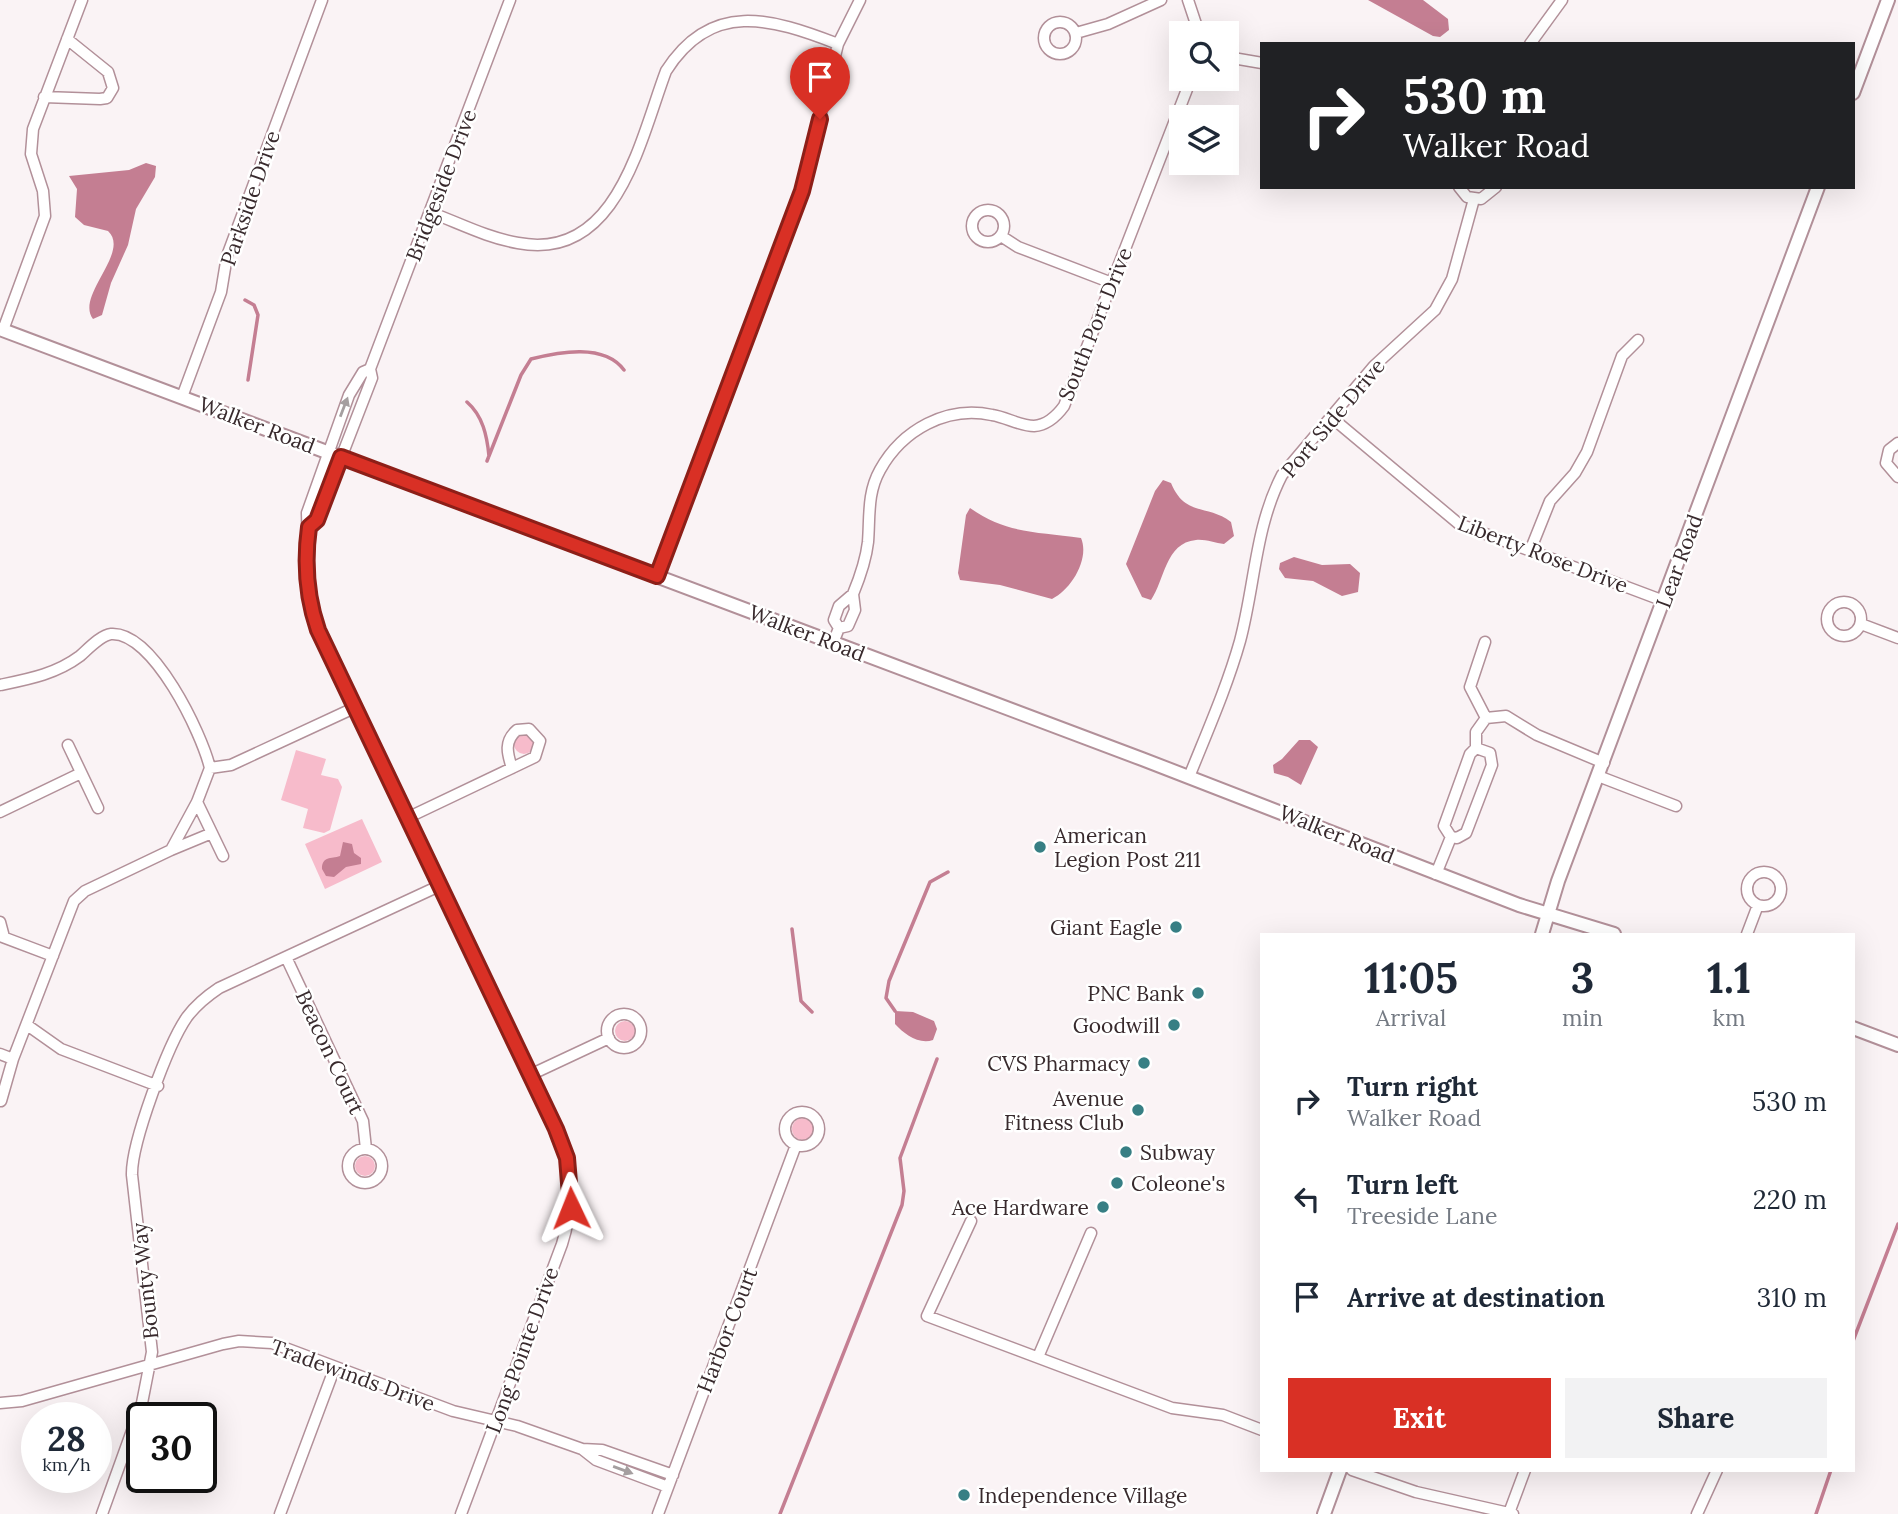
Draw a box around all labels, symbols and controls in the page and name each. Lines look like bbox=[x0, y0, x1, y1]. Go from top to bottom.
map controls bbox=[1169, 21, 1239, 175]
button: search bbox=[1169, 21, 1239, 91]
pin bbox=[790, 47, 850, 119]
icon: arrive bbox=[801, 58, 839, 96]
text: 530 m bbox=[1403, 64, 1546, 126]
icon: right bbox=[1288, 70, 1379, 161]
street label: Bridgeside Drive bbox=[400, 105, 482, 265]
button: layers bbox=[1169, 105, 1239, 175]
text: Walker Road bbox=[1403, 125, 1590, 166]
street label: Parkside Drive bbox=[214, 127, 286, 269]
street label: South Port Drive bbox=[1052, 243, 1138, 405]
street label: Port Side Drive bbox=[1275, 353, 1391, 483]
street label: Walker Road bbox=[195, 390, 319, 460]
one-way arrow bbox=[339, 397, 350, 418]
street label: Liberty Rose Drive bbox=[1454, 509, 1632, 599]
street label: Lear Road bbox=[1650, 510, 1708, 612]
street label: Walker Road bbox=[745, 598, 869, 668]
street label: Walker Road bbox=[1275, 799, 1399, 869]
place label: American Legion Post 211 bbox=[1053, 822, 1201, 873]
marker: American Legion Post 211 bbox=[1032, 839, 1048, 855]
place label: Giant Eagle bbox=[1050, 914, 1162, 941]
marker: Giant Eagle bbox=[1168, 919, 1184, 935]
text: 11:05 bbox=[1364, 951, 1458, 1005]
text: 3 bbox=[1571, 951, 1594, 1005]
text: 1.1 bbox=[1707, 951, 1751, 1005]
place label: PNC Bank bbox=[1087, 980, 1185, 1007]
marker: PNC Bank bbox=[1190, 985, 1206, 1001]
street label: Beacon Court bbox=[290, 986, 371, 1119]
text: Arrival bbox=[1376, 1003, 1446, 1032]
text: min bbox=[1562, 1003, 1603, 1032]
text: km bbox=[1713, 1003, 1745, 1032]
place label: Goodwill bbox=[1073, 1012, 1160, 1039]
marker: Goodwill bbox=[1166, 1017, 1182, 1033]
place label: CVS Pharmacy bbox=[987, 1050, 1130, 1077]
marker: CVS Pharmacy bbox=[1136, 1055, 1152, 1071]
text: Turn right bbox=[1347, 1070, 1478, 1103]
icon: right bbox=[1288, 1082, 1326, 1120]
place label: Avenue Fitness Club bbox=[1004, 1085, 1124, 1136]
text: 530 m bbox=[1752, 1085, 1827, 1118]
marker: Avenue Fitness Club bbox=[1130, 1102, 1146, 1118]
text: Walker Road bbox=[1347, 1103, 1481, 1132]
place label: Subway bbox=[1140, 1139, 1215, 1166]
marker: Subway bbox=[1118, 1144, 1134, 1160]
text: Turn left bbox=[1347, 1168, 1458, 1201]
place label: Coleone's bbox=[1131, 1170, 1225, 1197]
position arrow bbox=[534, 1171, 608, 1245]
marker: Coleone's bbox=[1109, 1175, 1125, 1191]
icon: left bbox=[1288, 1180, 1326, 1218]
text: 220 m bbox=[1753, 1183, 1827, 1216]
place label: Ace Hardware bbox=[951, 1194, 1089, 1221]
marker: Ace Hardware bbox=[1095, 1199, 1111, 1215]
text: Treeside Lane bbox=[1347, 1201, 1497, 1230]
street label: Bounty Way bbox=[125, 1221, 165, 1341]
street label: Long Pointe Drive bbox=[479, 1263, 565, 1437]
street label: Harbor Court bbox=[691, 1263, 764, 1396]
icon: arrive bbox=[1288, 1278, 1326, 1316]
text: Arrive at destination bbox=[1347, 1281, 1605, 1314]
text: 310 m bbox=[1757, 1281, 1827, 1314]
street label: Tradewinds Drive bbox=[267, 1333, 439, 1417]
button: Exit bbox=[1288, 1378, 1551, 1458]
button: Share bbox=[1565, 1378, 1827, 1458]
speed limit sign: 30 bbox=[126, 1402, 217, 1493]
text: 28 bbox=[47, 1416, 86, 1461]
text: km/h bbox=[42, 1453, 91, 1476]
one-way arrow bbox=[613, 1465, 634, 1476]
place label: Independence Village bbox=[978, 1482, 1187, 1509]
marker: Independence Village bbox=[956, 1487, 972, 1503]

